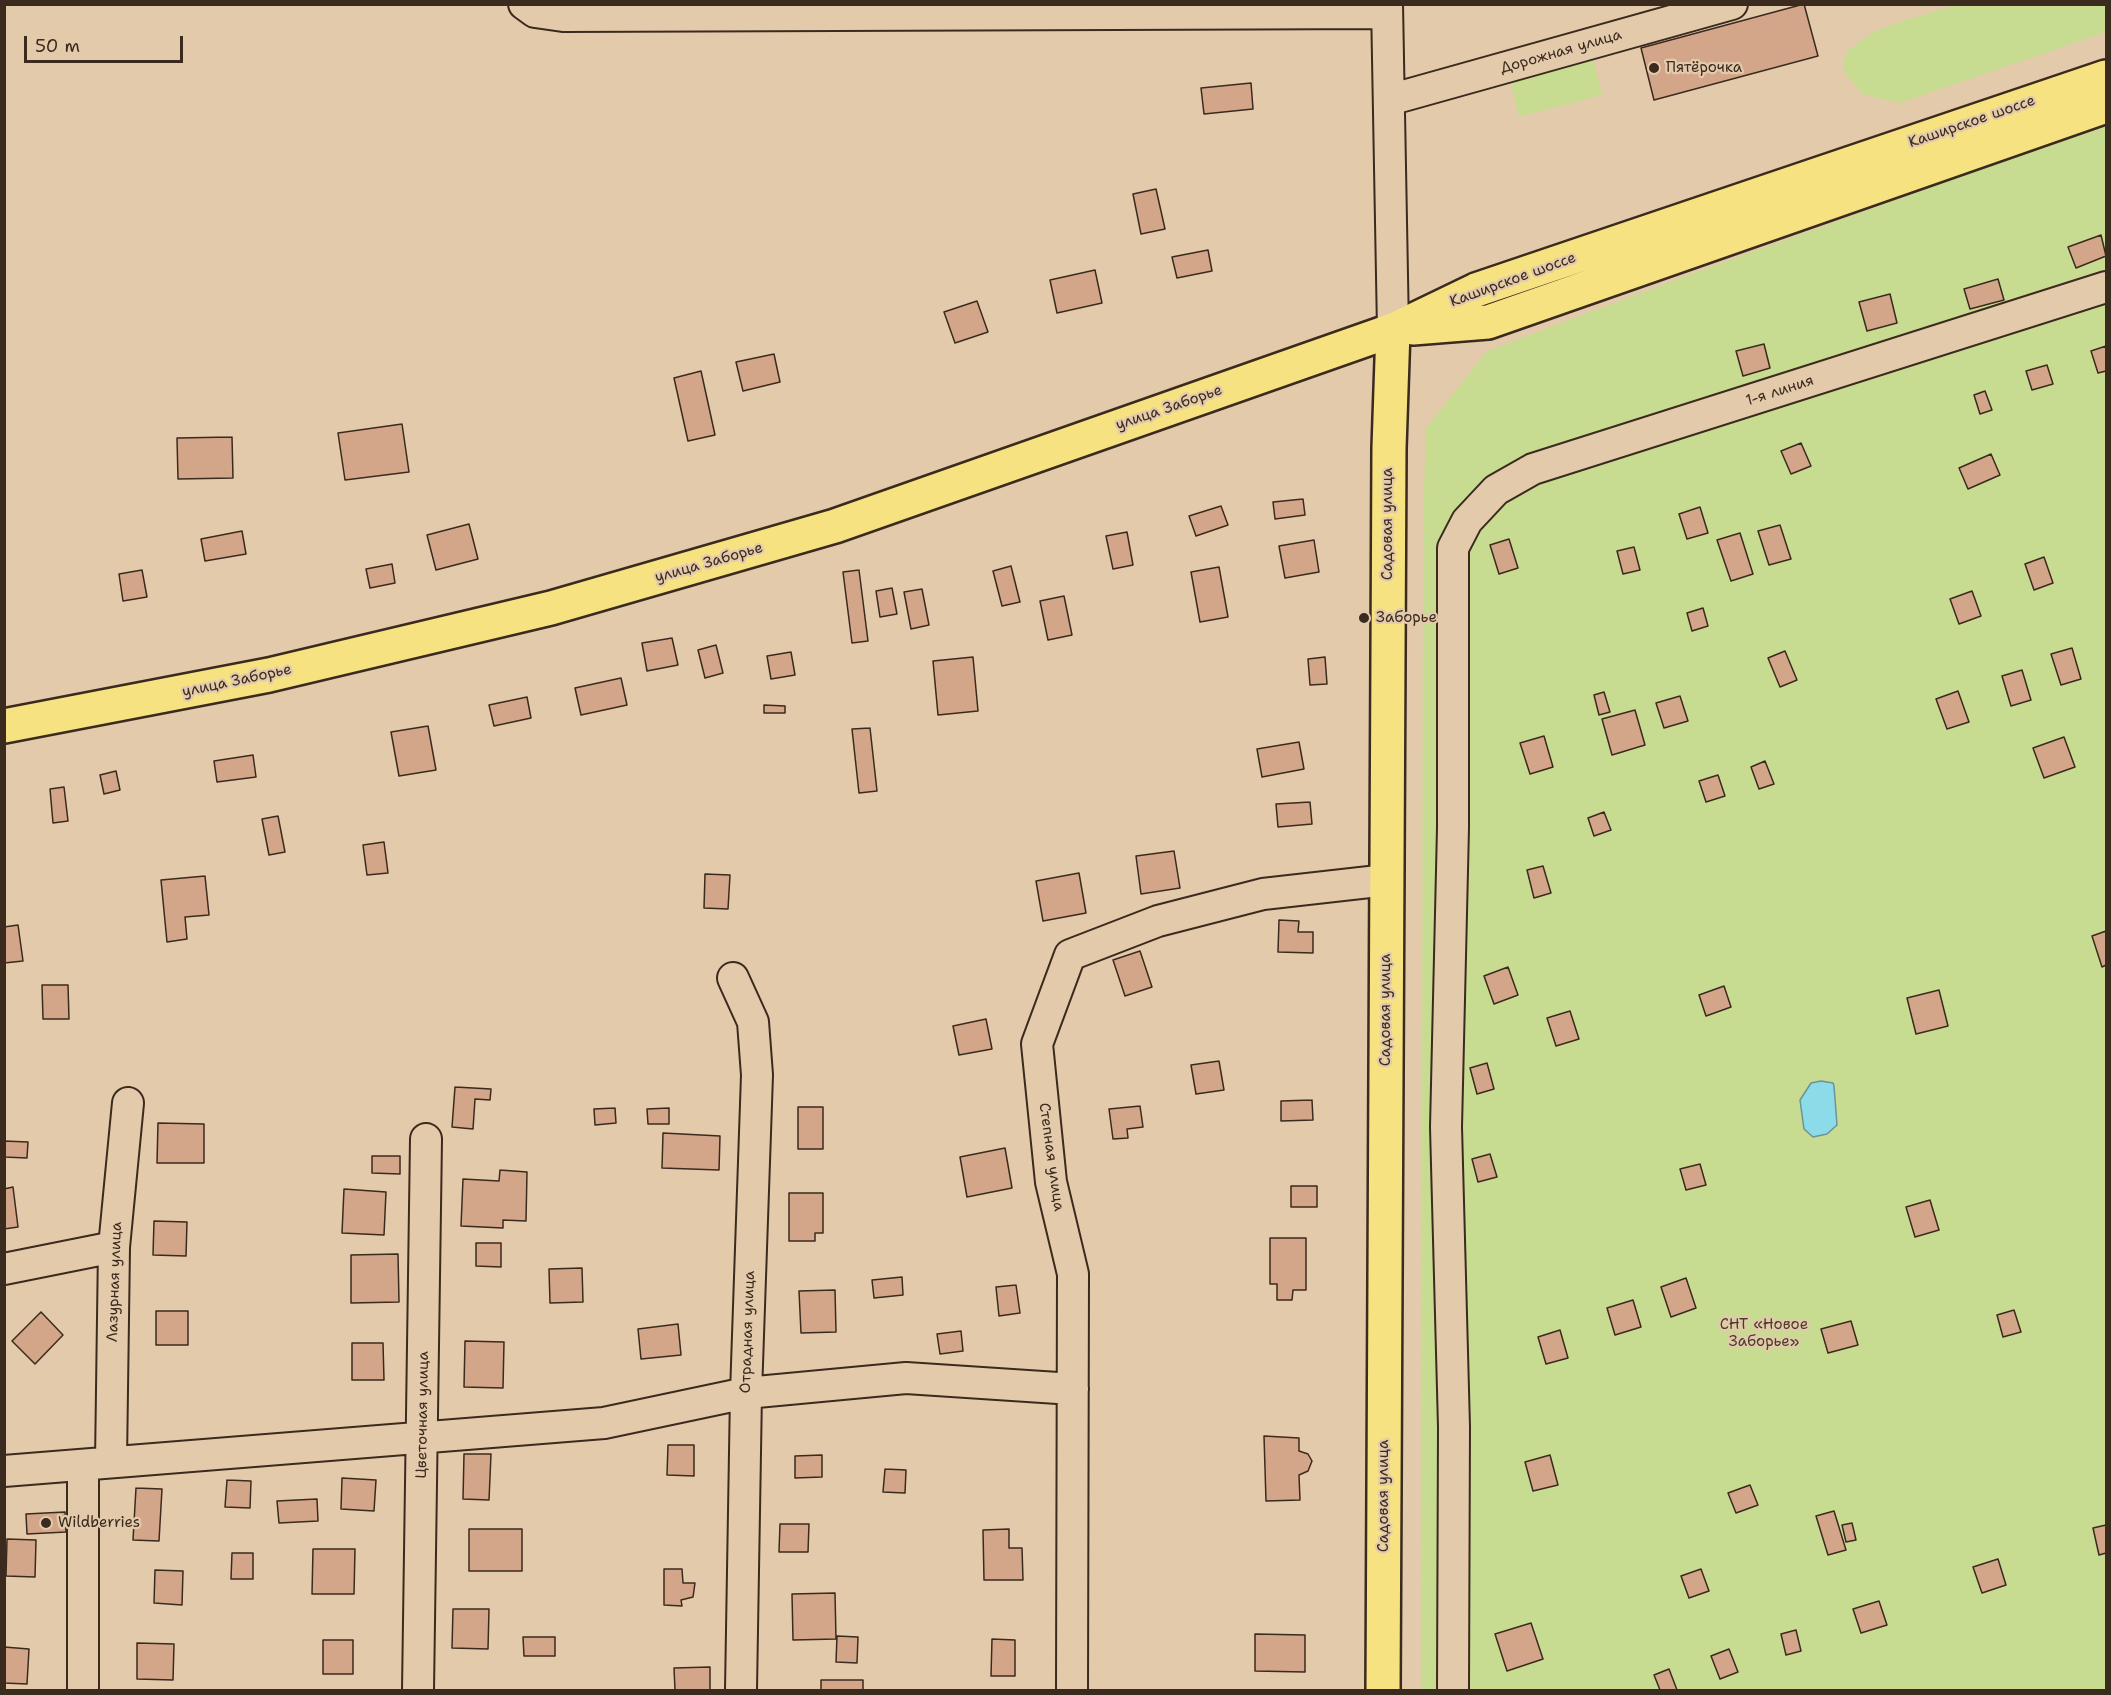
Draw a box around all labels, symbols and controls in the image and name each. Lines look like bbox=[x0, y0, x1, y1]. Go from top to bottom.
scale bar bbox=[27, 24, 186, 62]
street label: Дорожная улица bbox=[1498, 26, 1624, 78]
text: 50 m bbox=[35, 34, 80, 58]
place label: Пятёрочка bbox=[1666, 59, 1742, 77]
marker: Пятёрочка bbox=[1647, 61, 1661, 75]
street label: Каширское шоссе bbox=[1906, 92, 2038, 152]
street label: Каширское шоссе bbox=[1448, 249, 1578, 311]
street label: 1-я линия bbox=[1744, 372, 1816, 410]
street label: улица Заборье bbox=[1113, 381, 1225, 435]
street label: Садовая улица bbox=[1379, 468, 1397, 580]
street label: улица Заборье bbox=[653, 539, 765, 587]
place label: Заборье bbox=[1376, 609, 1437, 627]
marker: Заборье bbox=[1357, 611, 1371, 625]
street label: улица Заборье bbox=[181, 661, 293, 701]
street label: Садовая улица bbox=[1377, 954, 1395, 1066]
street label: Степная улица bbox=[1034, 1102, 1068, 1212]
street label: Лазурная улица bbox=[104, 1222, 126, 1342]
street label: Отрадная улица bbox=[737, 1270, 759, 1394]
park label: СНТ «Новое Заборье» bbox=[1720, 1316, 1808, 1351]
street label: Цветочная улица bbox=[413, 1351, 433, 1479]
street label: Садовая улица bbox=[1375, 1440, 1393, 1552]
place label: Wildberries bbox=[58, 1514, 140, 1532]
marker: Wildberries bbox=[39, 1516, 53, 1530]

